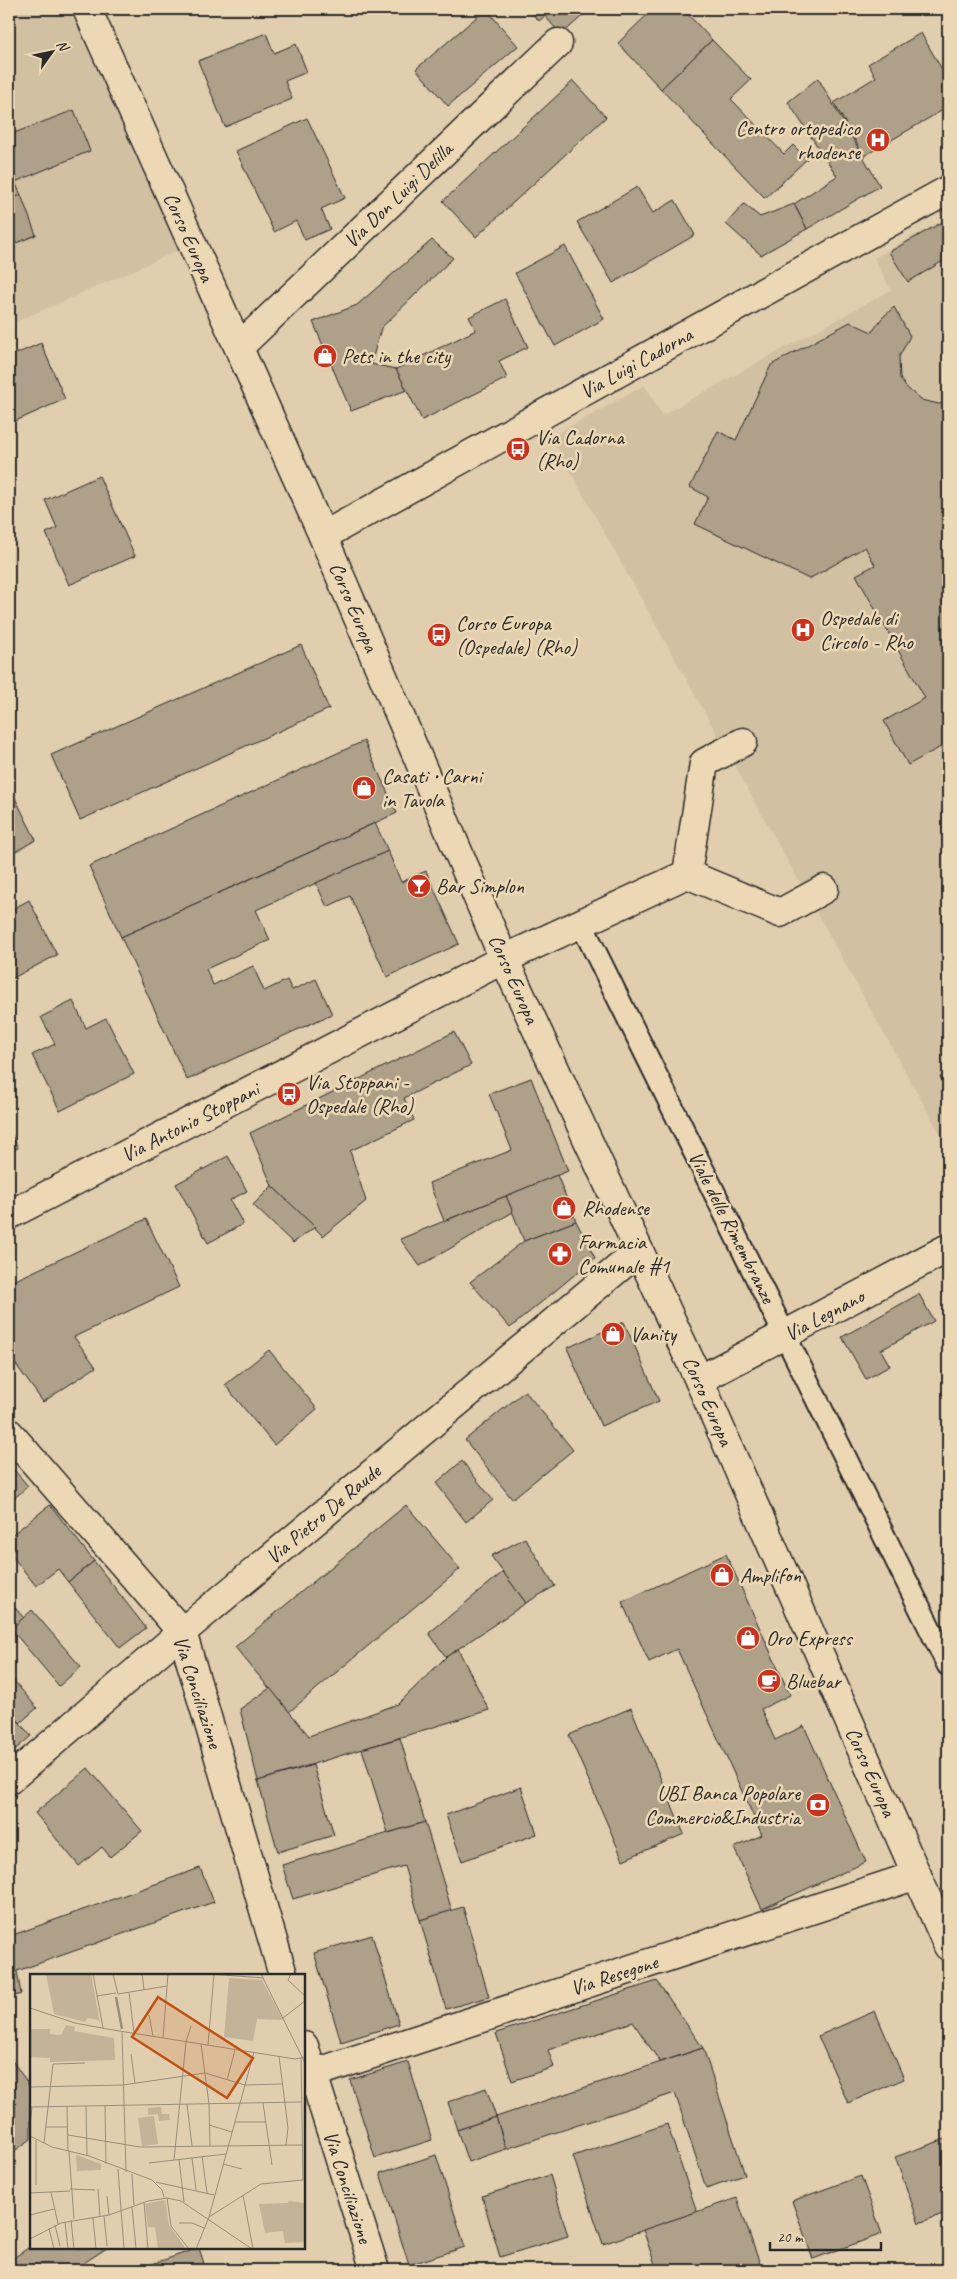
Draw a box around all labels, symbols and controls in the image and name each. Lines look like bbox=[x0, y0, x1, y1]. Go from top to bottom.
north arrow bbox=[28, 28, 78, 78]
text: N bbox=[53, 37, 73, 55]
place label: Centro ortopedico rhodense bbox=[736, 115, 862, 165]
hospital icon: Centro ortopedico rhodense bbox=[865, 127, 891, 153]
street label: Via Don Luigi Delilla bbox=[338, 135, 460, 253]
street label: Corso Europa bbox=[158, 188, 221, 287]
street label: Via Luigi Cadorna bbox=[575, 321, 698, 405]
shop icon: Pets in the city bbox=[312, 343, 338, 369]
place label: Pets in the city bbox=[342, 343, 452, 369]
place label: Via Cadorna (Rho) bbox=[536, 424, 625, 474]
bus stop icon: Via Cadorna (Rho) bbox=[505, 436, 531, 462]
street label: Corso Europa bbox=[324, 558, 385, 657]
place label: Ospedale di Circolo - Rho bbox=[820, 605, 914, 655]
place label: Corso Europa (Ospedale) (Rho) bbox=[456, 610, 578, 660]
hospital icon: Ospedale di Circolo - Rho bbox=[790, 617, 816, 643]
bus stop icon: Corso Europa (Ospedale) (Rho) bbox=[426, 622, 452, 648]
place label: Casati • Carni in Tavola bbox=[382, 763, 485, 813]
shop icon: Casati • Carni in Tavola bbox=[351, 775, 377, 801]
bar icon: Bar Simplon bbox=[406, 873, 432, 899]
place label: Bar Simplon bbox=[436, 873, 525, 899]
street label: Corso Europa bbox=[483, 930, 546, 1029]
place label: Via Stoppani - Ospedale (Rho) bbox=[306, 1069, 414, 1119]
street label: Via Antonio Stoppani bbox=[117, 1075, 266, 1168]
bus stop icon: Via Stoppani - Ospedale (Rho) bbox=[276, 1081, 302, 1107]
street label: Viale delle Rimembranze bbox=[683, 1147, 782, 1308]
shop icon: Rhodense bbox=[551, 1195, 577, 1221]
place label: Rhodense bbox=[582, 1195, 650, 1221]
place label: Farmacia Comunale #1 bbox=[578, 1229, 671, 1279]
pharmacy icon: Farmacia Comunale #1 bbox=[547, 1241, 573, 1267]
street label: Via Legnano bbox=[780, 1282, 871, 1347]
shop icon: Vanity bbox=[600, 1321, 626, 1347]
place label: Vanity bbox=[630, 1321, 678, 1347]
street label: Corso Europa bbox=[677, 1352, 740, 1451]
street label: Via Pietro De Raude bbox=[260, 1458, 387, 1570]
shop icon: Amplifon bbox=[709, 1562, 735, 1588]
place label: Amplifon bbox=[740, 1562, 801, 1588]
shop icon: Oro Express bbox=[735, 1625, 761, 1651]
place label: Oro Express bbox=[766, 1625, 853, 1651]
street label: Via Conciliazione bbox=[168, 1633, 229, 1753]
cafe icon: Bluebar bbox=[756, 1668, 782, 1694]
place label: Bluebar bbox=[786, 1668, 842, 1694]
street label: Corso Europa bbox=[840, 1723, 903, 1822]
place label: UBI Banca Popolare Commercio&Industria bbox=[645, 1780, 802, 1830]
bank icon: UBI Banca Popolare Commercio&Industria bbox=[805, 1792, 831, 1818]
street label: Via Resegone bbox=[567, 1948, 662, 2001]
inset map bbox=[30, 1974, 305, 2249]
street label: Via Conciliazione bbox=[318, 2128, 379, 2248]
scale bar bbox=[770, 2219, 881, 2251]
text: 20 m bbox=[777, 2228, 804, 2247]

